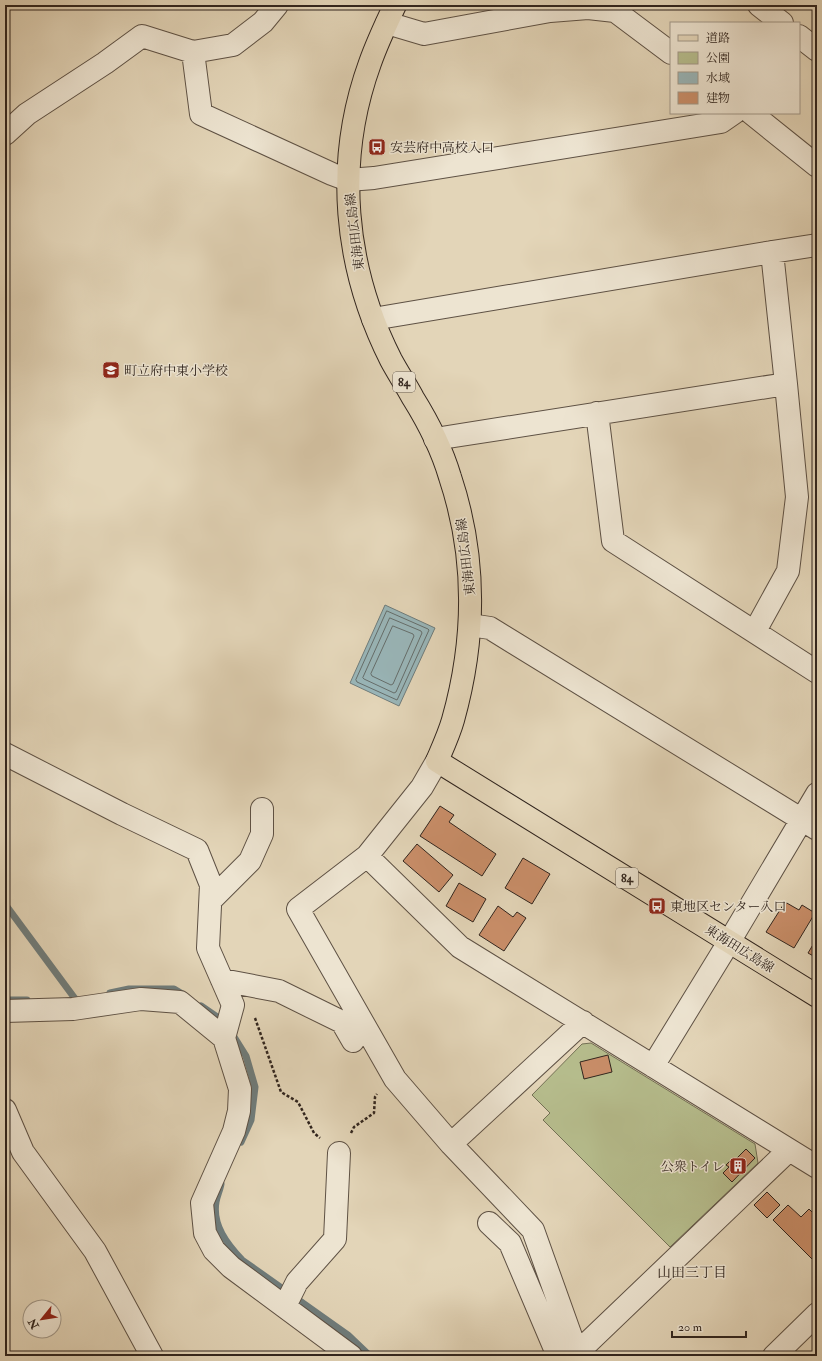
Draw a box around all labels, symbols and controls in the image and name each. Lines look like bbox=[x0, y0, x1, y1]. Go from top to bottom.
legend bbox=[670, 22, 800, 114]
text: 道路 bbox=[706, 31, 730, 46]
text: 公園 bbox=[706, 51, 730, 66]
text: 水域 bbox=[706, 71, 730, 86]
text: 建物 bbox=[706, 91, 730, 106]
bus stop icon: 安芸府中高校入口 bbox=[367, 137, 387, 157]
place label: 安芸府中高校入口 bbox=[390, 140, 494, 156]
street label: 東海田広島線 bbox=[342, 192, 368, 272]
school or university icon: 町立府中東小学校 bbox=[101, 360, 121, 380]
place label: 町立府中東小学校 bbox=[124, 363, 228, 379]
road number: 84 bbox=[393, 372, 415, 392]
street label: 東海田広島線 bbox=[453, 517, 479, 597]
road number: 84 bbox=[616, 868, 638, 888]
bus stop icon: 東地区センター入口 bbox=[647, 896, 667, 916]
place label: 東地区センター入口 bbox=[670, 899, 786, 915]
street label: 東海田広島線 bbox=[702, 921, 777, 976]
building icon: 公衆トイレ bbox=[728, 1156, 748, 1176]
place label: 公衆トイレ bbox=[661, 1159, 725, 1175]
district label: 山田三丁目 bbox=[657, 1264, 727, 1281]
north arrow bbox=[22, 1299, 62, 1339]
scale bar bbox=[672, 1313, 746, 1339]
text: N bbox=[25, 1315, 42, 1332]
text: 20 m bbox=[678, 1320, 703, 1335]

